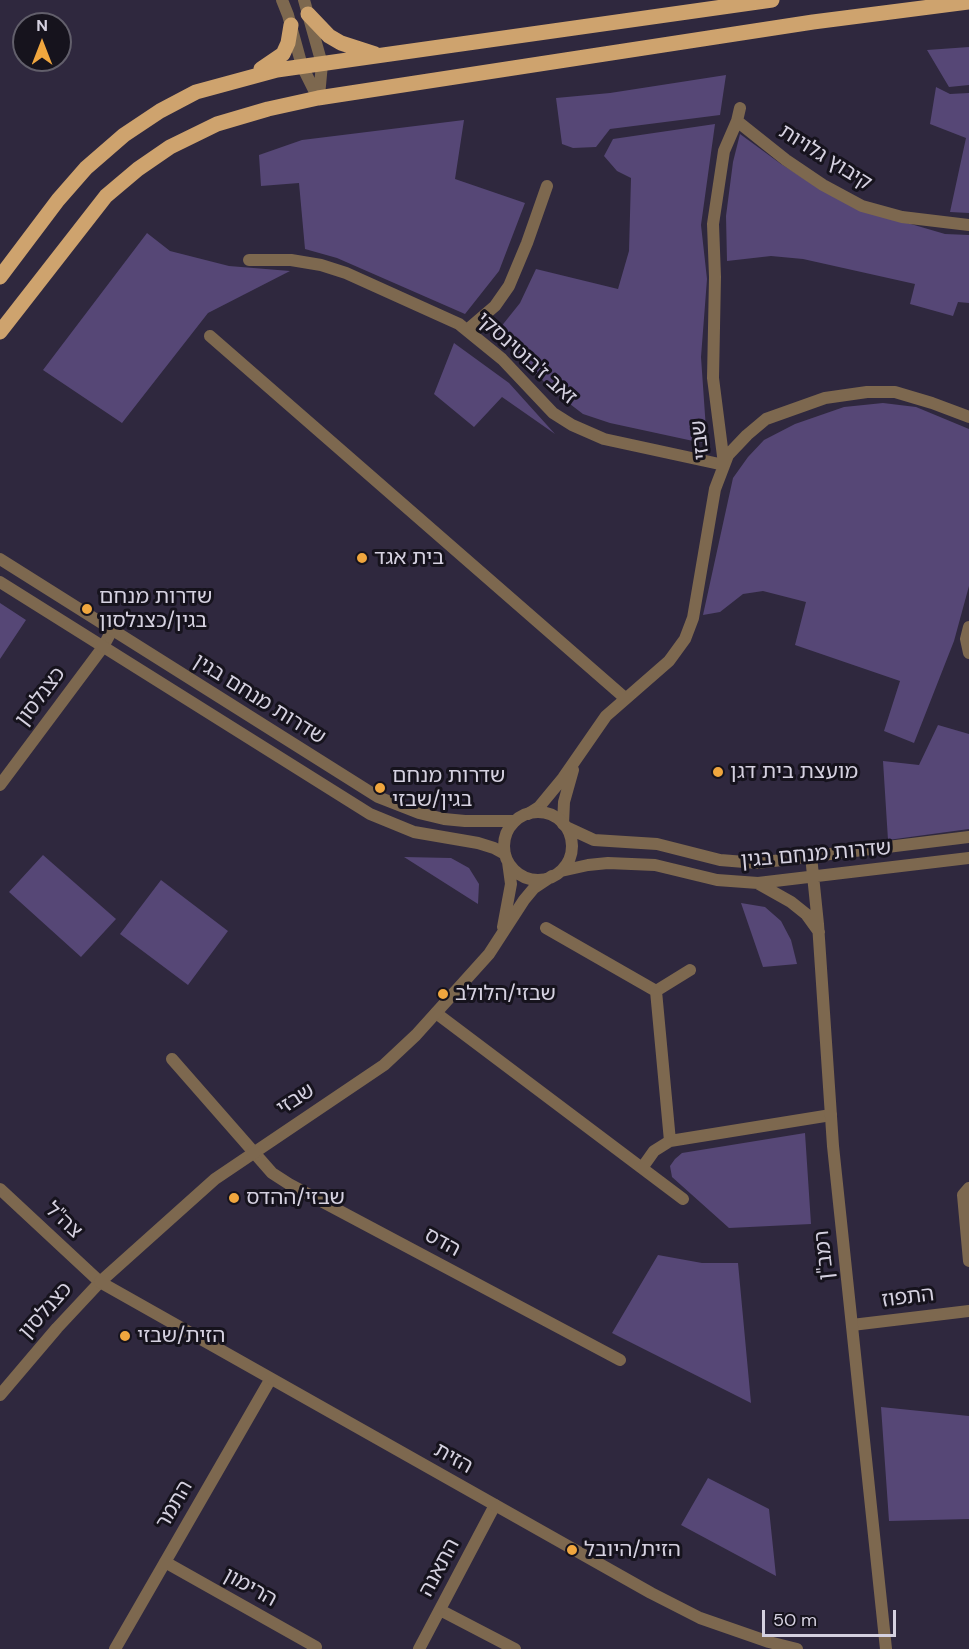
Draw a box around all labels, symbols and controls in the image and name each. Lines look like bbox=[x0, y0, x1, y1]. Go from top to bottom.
north arrow bbox=[12, 12, 72, 72]
text: N bbox=[36, 15, 48, 36]
street label: קיבוץ גלויות bbox=[774, 120, 876, 196]
street label: זאב ז'בוטינסקי bbox=[471, 307, 581, 411]
street label: שבזי bbox=[686, 419, 716, 461]
place label: בית אגד bbox=[374, 545, 444, 571]
marker: בית אגד bbox=[355, 551, 369, 565]
place label: שדרות מנחם בגין/כצנלסון bbox=[99, 584, 212, 634]
marker: שדרות מנחם בגין/כצנלסון bbox=[80, 602, 94, 616]
street label: שדרות מנחם בגין bbox=[188, 649, 330, 751]
street label: כצנלסון bbox=[11, 662, 71, 732]
place label: מועצת בית דגן bbox=[730, 759, 858, 785]
place label: שדרות מנחם בגין/שבזי bbox=[392, 763, 505, 813]
marker: מועצת בית דגן bbox=[711, 765, 725, 779]
marker: שדרות מנחם בגין/שבזי bbox=[373, 781, 387, 795]
street label: שדרות מנחם בגין bbox=[740, 836, 892, 874]
place label: שבזי/הלולב bbox=[455, 981, 556, 1007]
marker: שבזי/הלולב bbox=[436, 987, 450, 1001]
street label: שבזי bbox=[272, 1079, 320, 1121]
place label: שבזי/ההדס bbox=[246, 1185, 345, 1211]
marker: שבזי/ההדס bbox=[227, 1191, 241, 1205]
street label: צה"ל bbox=[39, 1197, 87, 1245]
street label: הדס bbox=[420, 1223, 464, 1263]
street label: רמב"ן bbox=[810, 1229, 840, 1281]
street label: כצנלסון bbox=[14, 1277, 78, 1345]
street label: התפוז bbox=[880, 1282, 936, 1314]
place label: הזית/שבזי bbox=[137, 1323, 225, 1349]
marker: הזית/שבזי bbox=[118, 1329, 132, 1343]
street label: הזית bbox=[429, 1438, 477, 1480]
street label: התמר bbox=[151, 1476, 199, 1534]
street label: התאנה bbox=[414, 1535, 466, 1601]
place label: הזית/היובל bbox=[584, 1537, 681, 1563]
marker: הזית/היובל bbox=[565, 1543, 579, 1557]
street label: הרימון bbox=[219, 1563, 281, 1613]
scale bar bbox=[765, 1598, 898, 1636]
text: 50 m bbox=[773, 1608, 817, 1632]

